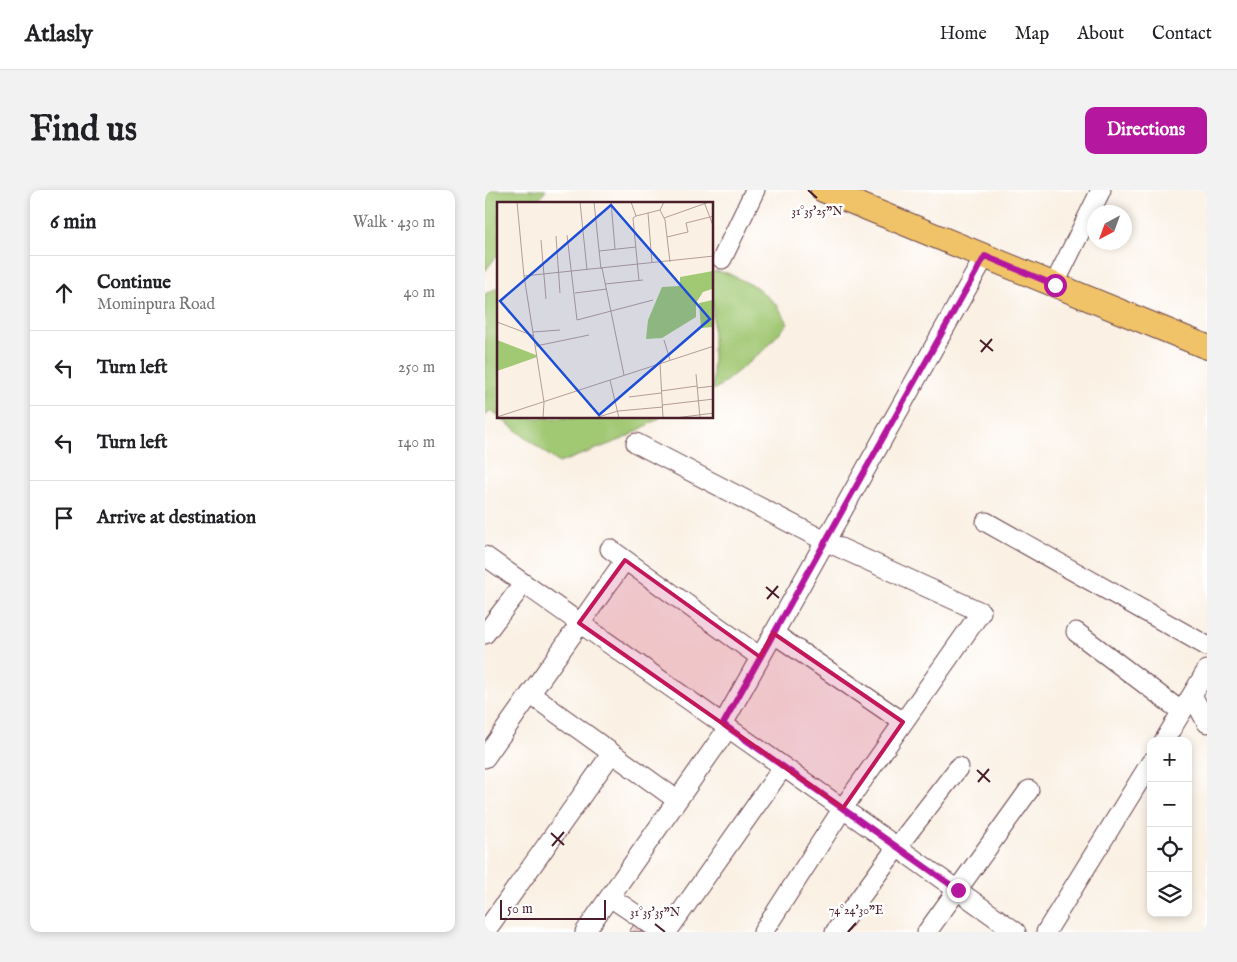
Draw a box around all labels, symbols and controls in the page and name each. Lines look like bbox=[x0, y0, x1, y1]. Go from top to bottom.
text: Atlasly bbox=[25, 19, 93, 50]
text: Home bbox=[940, 23, 987, 46]
text: Map bbox=[1015, 23, 1049, 46]
text: About bbox=[1077, 23, 1124, 46]
text: Contact bbox=[1152, 23, 1212, 46]
button: Directions bbox=[1085, 107, 1207, 154]
text: Find us bbox=[30, 108, 137, 153]
inset map bbox=[497, 202, 714, 419]
text: 31°35'25"N bbox=[791, 204, 843, 219]
north arrow bbox=[1087, 205, 1132, 250]
text: 6 min bbox=[50, 209, 96, 236]
text: Walk · 430 m bbox=[353, 213, 435, 233]
text: Continue bbox=[97, 271, 171, 295]
route start bbox=[1044, 274, 1067, 297]
icon: ahead bbox=[50, 279, 78, 307]
text: 40 m bbox=[403, 283, 435, 303]
text: Mominpura Road bbox=[97, 295, 215, 315]
icon: left bbox=[50, 354, 78, 382]
text: Turn left bbox=[97, 356, 168, 380]
text: 250 m bbox=[398, 358, 435, 378]
icon: left bbox=[50, 429, 78, 457]
text: Turn left bbox=[97, 431, 168, 455]
text: 140 m bbox=[397, 433, 435, 453]
icon: arrive bbox=[50, 504, 78, 532]
text: Arrive at destination bbox=[97, 506, 256, 530]
map controls bbox=[1147, 737, 1192, 917]
button: + bbox=[1147, 737, 1192, 782]
button: − bbox=[1147, 782, 1192, 827]
button: locate bbox=[1147, 827, 1192, 872]
button: layers bbox=[1147, 872, 1192, 917]
route end bbox=[947, 879, 970, 902]
scale bar bbox=[500, 897, 606, 920]
text: 50 m bbox=[507, 900, 533, 918]
text: 74°24'30"E bbox=[829, 903, 883, 918]
text: 31°35'35"N bbox=[630, 905, 681, 920]

